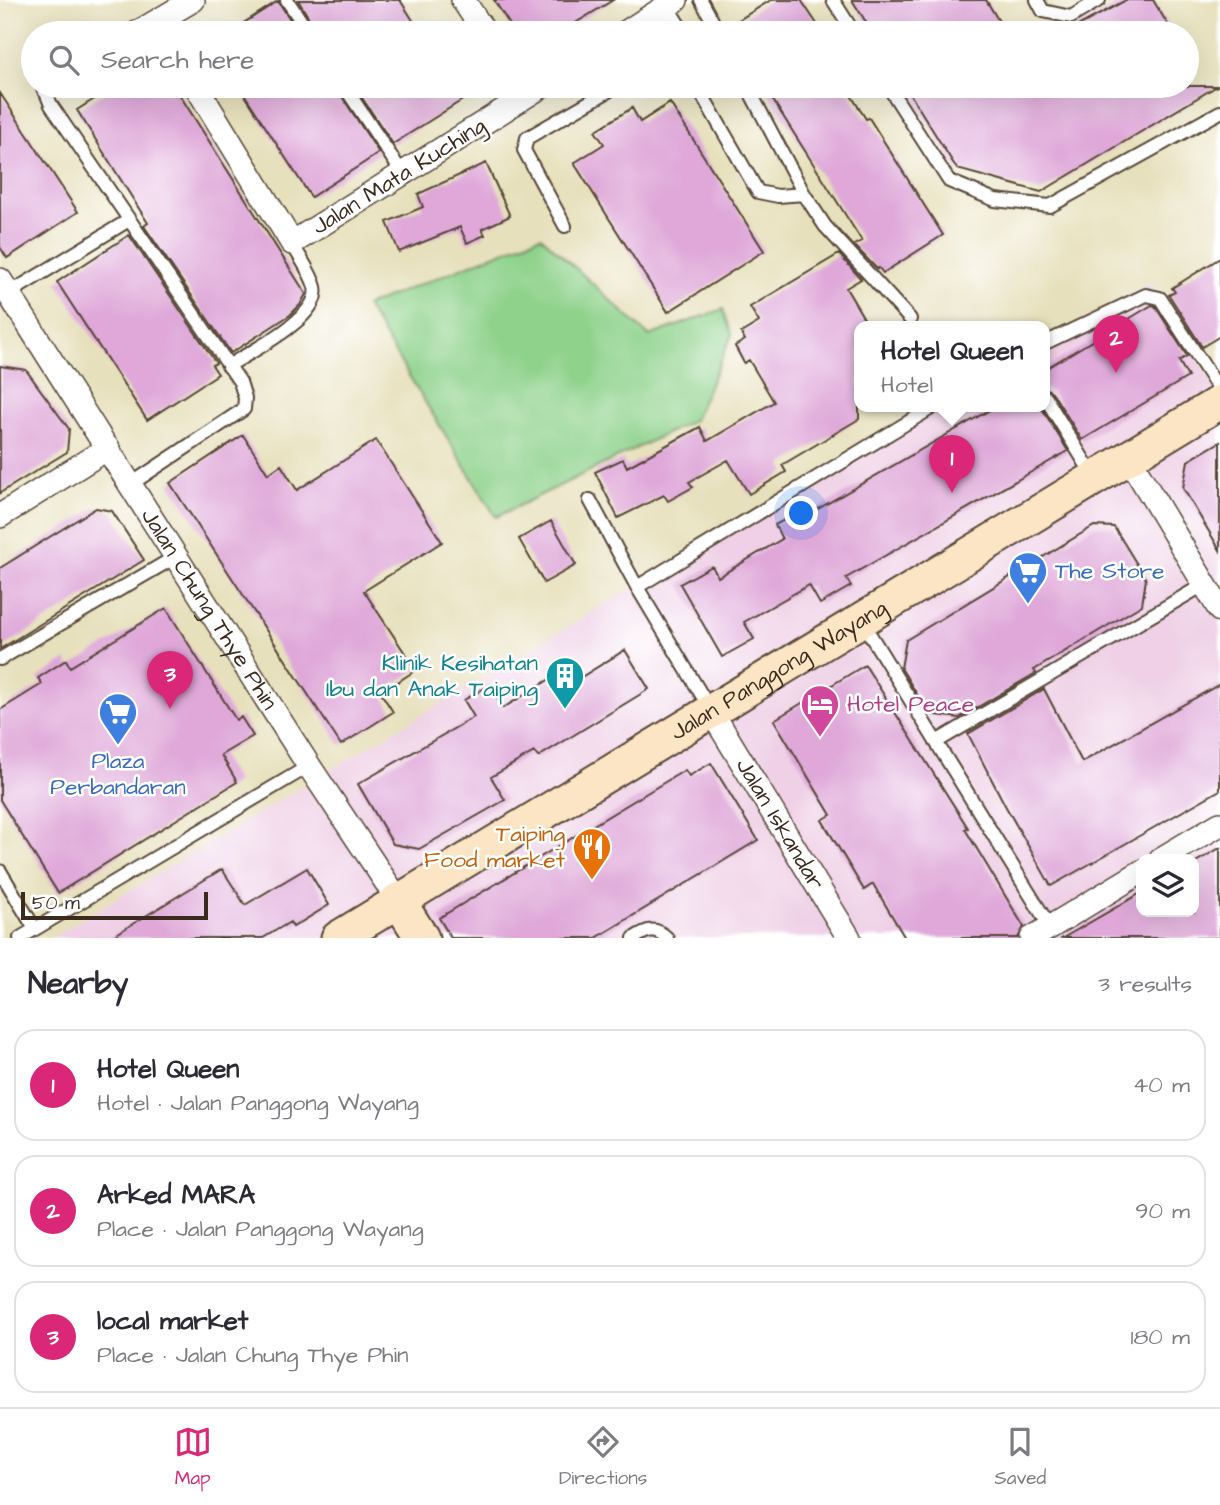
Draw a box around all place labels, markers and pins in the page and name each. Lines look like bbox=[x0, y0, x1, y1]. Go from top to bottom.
pin: 2 bbox=[1093, 315, 1139, 373]
pin: 1 bbox=[929, 435, 975, 493]
supermarket icon: The Store bbox=[1007, 550, 1049, 605]
place label: The Store bbox=[1055, 555, 1165, 587]
place label: Klinik Kesihatan Ibu dan Anak Taiping bbox=[326, 647, 538, 706]
pin: 3 bbox=[147, 651, 193, 709]
building icon: Klinik Kesihatan Ibu dan Anak Taiping bbox=[544, 655, 586, 710]
hotel icon: Hotel Peace bbox=[799, 683, 841, 738]
place label: Hotel Peace bbox=[847, 688, 974, 720]
supermarket icon: Plaza Perbandaran bbox=[97, 691, 139, 746]
place label: Plaza Perbandaran bbox=[50, 745, 186, 803]
place label: Taiping Food market bbox=[424, 818, 566, 876]
restaurant icon: Taiping Food market bbox=[571, 826, 613, 881]

